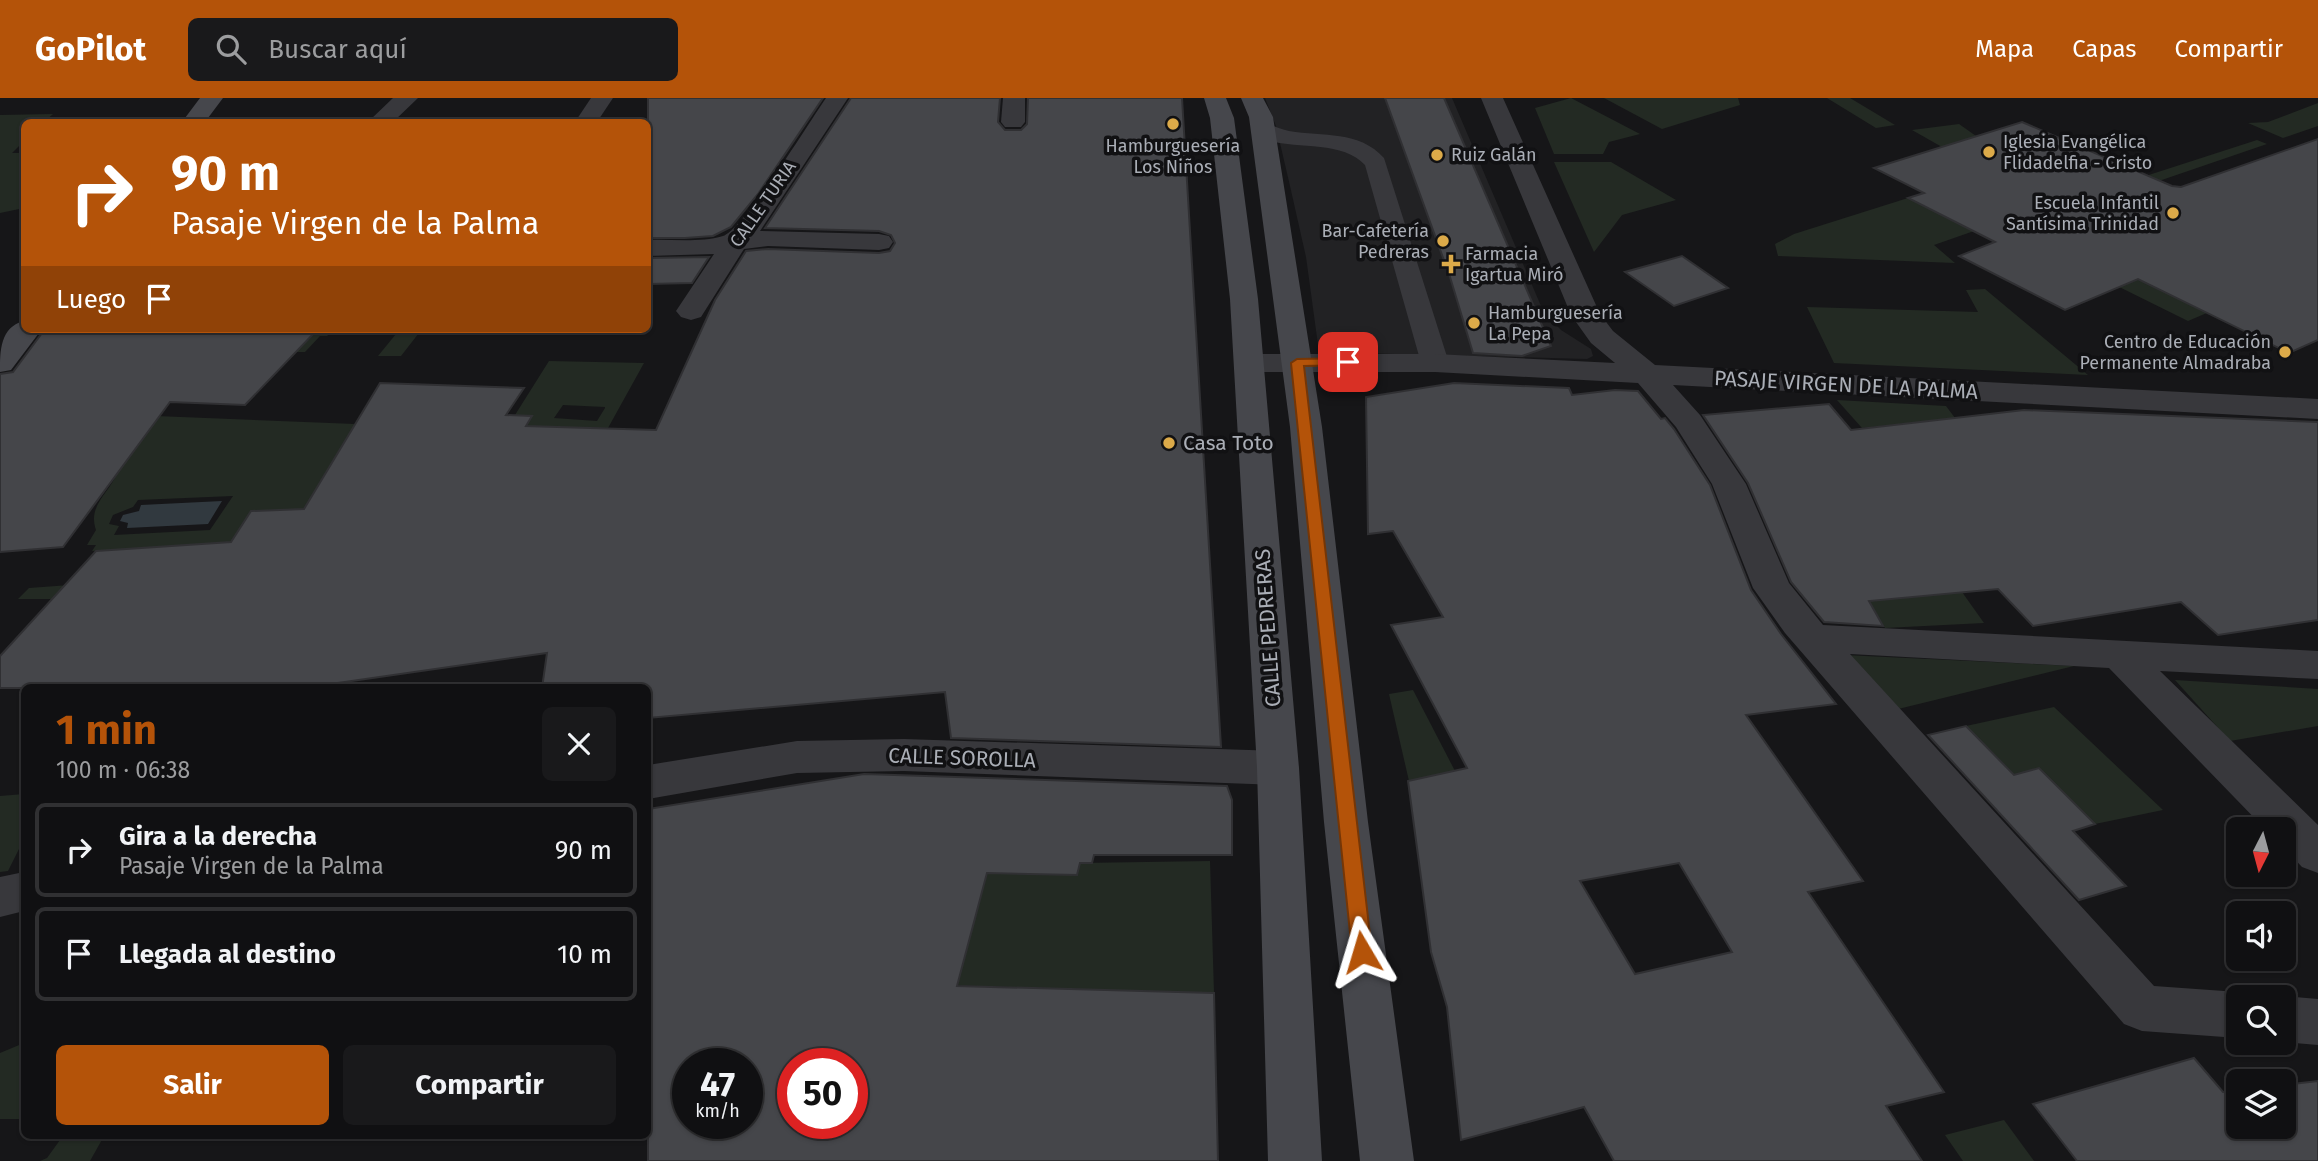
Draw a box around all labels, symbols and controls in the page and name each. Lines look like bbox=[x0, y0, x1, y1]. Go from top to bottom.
search box bbox=[188, 18, 678, 81]
text: GoPilot bbox=[35, 29, 146, 69]
icon: search bbox=[212, 30, 250, 68]
text: Buscar aquí bbox=[268, 34, 407, 65]
text: Mapa bbox=[1975, 35, 2034, 63]
text: Capas bbox=[2072, 35, 2136, 63]
text: Compartir bbox=[2174, 35, 2283, 63]
marker: Hamburguesería Los Niños bbox=[1165, 116, 1181, 132]
place label: Iglesia Evangélica Flidadelfia - Cristo bbox=[2003, 131, 2152, 174]
place label: Hamburguesería Los Niños bbox=[1106, 135, 1240, 178]
text: 90 m bbox=[171, 144, 280, 203]
place label: Ruiz Galán bbox=[1451, 144, 1537, 166]
marker: Iglesia Evangélica Flidadelfia - Cristo bbox=[1981, 144, 1997, 160]
icon: right bbox=[56, 147, 147, 238]
marker: Ruiz Galán bbox=[1429, 147, 1445, 163]
street label: CALLE TURIA bbox=[725, 156, 801, 251]
place label: Escuela Infantil Santísima Trinidad bbox=[2006, 192, 2159, 235]
text: Pasaje Virgen de la Palma bbox=[171, 204, 539, 242]
marker: Escuela Infantil Santísima Trinidad bbox=[2165, 205, 2181, 221]
place label: Bar-Cafetería Pedreras bbox=[1321, 220, 1429, 263]
marker: Bar-Cafetería Pedreras bbox=[1435, 233, 1451, 249]
place label: Farmacia Igartua Miró bbox=[1465, 243, 1564, 286]
marker: Farmacia Igartua Miró bbox=[1443, 256, 1459, 272]
icon: arrive bbox=[140, 280, 178, 318]
text: Luego bbox=[56, 284, 126, 315]
place label: Hamburguesería La Pepa bbox=[1488, 302, 1623, 345]
marker: Hamburguesería La Pepa bbox=[1466, 315, 1482, 331]
place label: Centro de Educación Permanente Almadraba bbox=[2079, 331, 2271, 374]
pin bbox=[1318, 332, 1378, 392]
icon: arrive bbox=[1329, 343, 1367, 381]
marker: Centro de Educación Permanente Almadraba bbox=[2277, 344, 2293, 360]
street label: PASAJE VIRGEN DE LA PALMA bbox=[1713, 365, 1979, 405]
place label: Casa Toto bbox=[1183, 430, 1274, 456]
marker: Casa Toto bbox=[1161, 435, 1177, 451]
street label: CALLE PEDRERAS bbox=[1250, 548, 1286, 708]
text: 1 min bbox=[56, 705, 157, 755]
button: close bbox=[542, 707, 616, 781]
street label: CALLE SOROLLA bbox=[888, 742, 1036, 774]
text: 100 m · 06:38 bbox=[56, 756, 190, 784]
north arrow bbox=[2226, 817, 2296, 887]
map controls bbox=[2226, 817, 2296, 1139]
text: Gira a la derecha bbox=[119, 821, 317, 852]
icon: right bbox=[60, 831, 98, 869]
text: 90 m bbox=[555, 835, 612, 866]
text: Pasaje Virgen de la Palma bbox=[119, 852, 384, 880]
button: sound bbox=[2226, 901, 2296, 971]
position arrow bbox=[1325, 915, 1399, 989]
icon: arrive bbox=[60, 935, 98, 973]
text: Llegada al destino bbox=[119, 939, 336, 970]
text: 10 m bbox=[557, 939, 612, 970]
button: search bbox=[2226, 985, 2296, 1055]
button: Salir bbox=[56, 1045, 329, 1125]
button: Compartir bbox=[343, 1045, 616, 1125]
speed limit sign: 50 bbox=[777, 1048, 868, 1139]
text: 47 bbox=[700, 1063, 735, 1105]
button: layers bbox=[2226, 1069, 2296, 1139]
text: km/h bbox=[695, 1100, 740, 1122]

